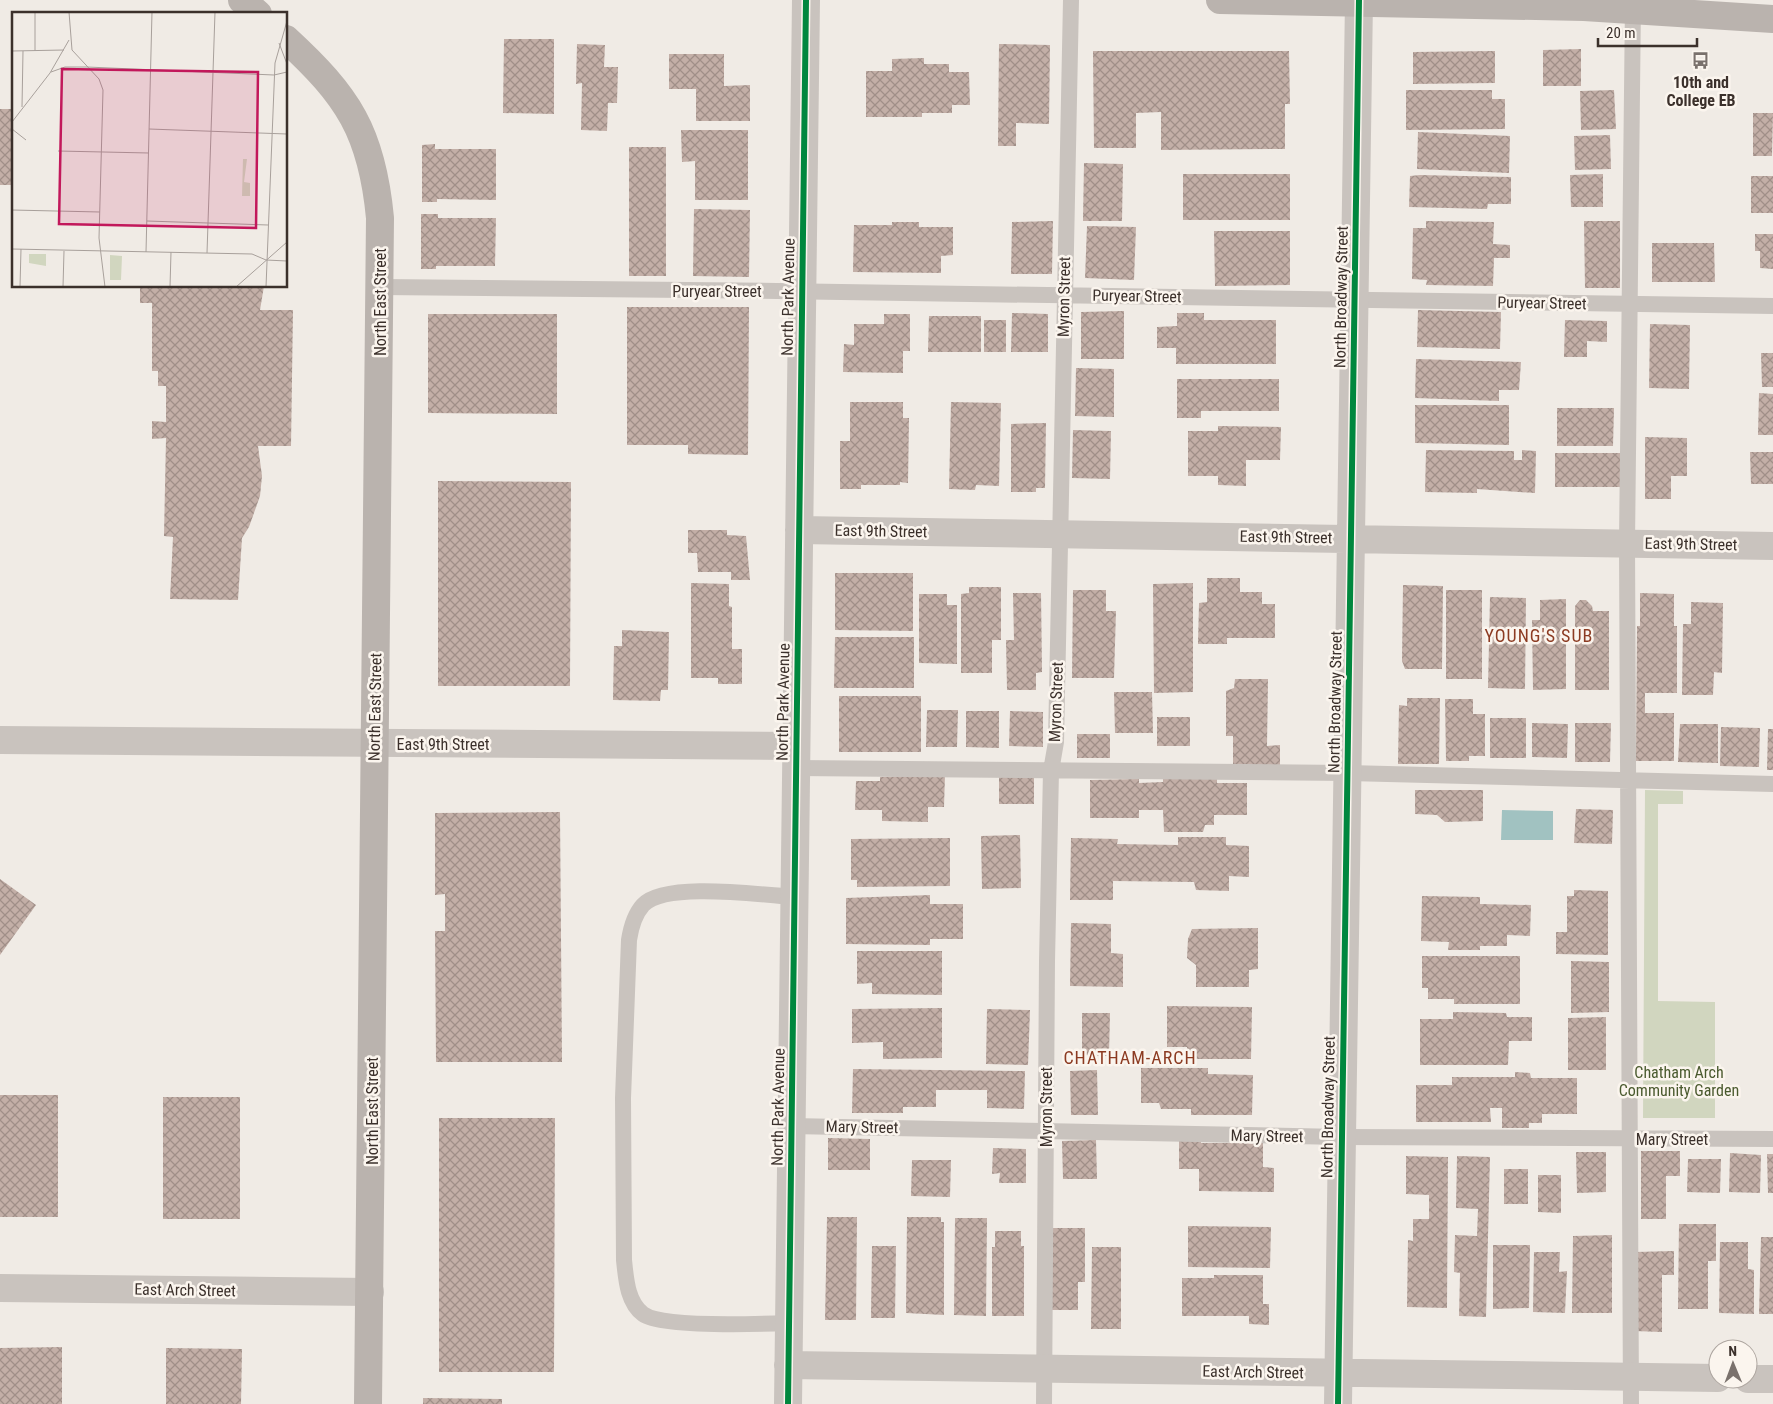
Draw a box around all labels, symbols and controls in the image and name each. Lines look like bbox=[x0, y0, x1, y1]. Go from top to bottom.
inset map bbox=[12, 12, 288, 288]
scale bar bbox=[1598, 15, 1697, 47]
text: 20 m bbox=[1606, 24, 1636, 42]
bus stop icon: 10th and College EB bbox=[1691, 50, 1711, 70]
place label: 10th and College EB bbox=[1666, 73, 1736, 110]
street label: North Broadway Street bbox=[1330, 225, 1352, 368]
street label: North Park Avenue bbox=[777, 238, 799, 356]
street label: North East Street bbox=[371, 248, 390, 356]
street label: Myron Street bbox=[1054, 256, 1074, 337]
street label: Puryear Street bbox=[672, 282, 762, 301]
street label: Puryear Street bbox=[1092, 286, 1182, 306]
street label: Puryear Street bbox=[1497, 293, 1587, 313]
street label: East 9th Street bbox=[834, 521, 928, 541]
street label: East 9th Street bbox=[1239, 527, 1333, 547]
street label: East 9th Street bbox=[1644, 534, 1738, 554]
district label: YOUNG'S SUB bbox=[1485, 625, 1593, 646]
street label: North Broadway Street bbox=[1324, 630, 1346, 773]
street label: North Park Avenue bbox=[772, 643, 794, 761]
street label: North East Street bbox=[365, 652, 385, 761]
street label: Myron Street bbox=[1045, 661, 1067, 743]
street label: East 9th Street bbox=[397, 735, 490, 754]
street label: North Broadway Street bbox=[1317, 1035, 1339, 1178]
district label: CHATHAM-ARCH bbox=[1063, 1047, 1197, 1068]
street label: North Park Avenue bbox=[767, 1048, 789, 1166]
street label: North East Street bbox=[363, 1057, 382, 1165]
park label: Chatham Arch Community Garden bbox=[1619, 1063, 1739, 1100]
street label: Myron Street bbox=[1037, 1067, 1056, 1147]
street label: Mary Street bbox=[826, 1117, 899, 1137]
street label: Mary Street bbox=[1231, 1126, 1304, 1146]
street label: Mary Street bbox=[1636, 1130, 1709, 1149]
street label: East Arch Street bbox=[134, 1280, 236, 1300]
north arrow bbox=[1708, 1339, 1758, 1389]
text: N bbox=[1728, 1343, 1737, 1359]
street label: East Arch Street bbox=[1202, 1362, 1304, 1382]

